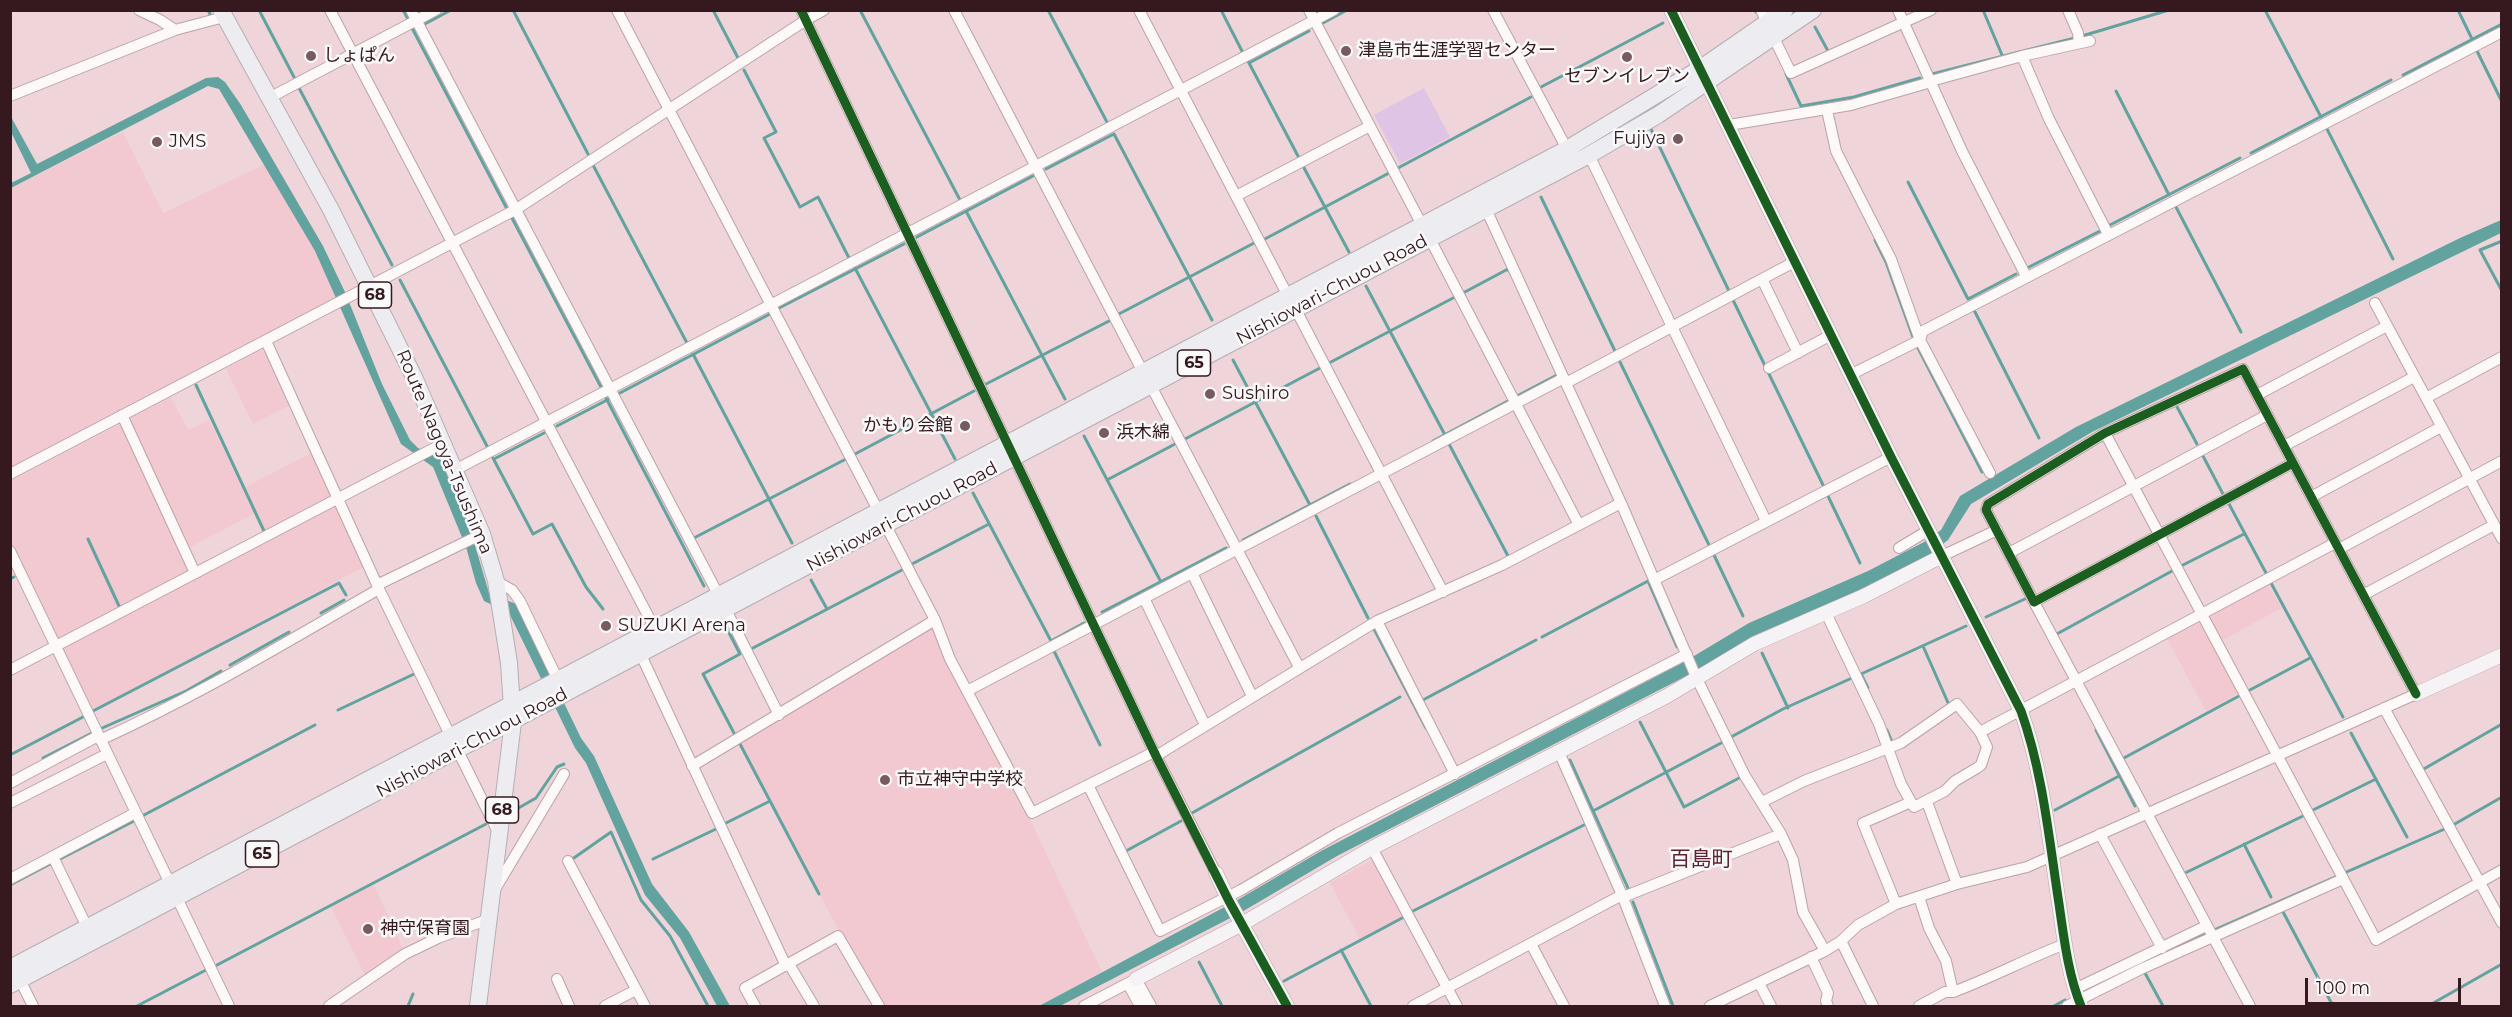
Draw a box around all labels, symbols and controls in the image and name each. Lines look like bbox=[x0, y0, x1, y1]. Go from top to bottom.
place label: 津島市生涯学習センター bbox=[1358, 40, 1556, 62]
marker: 津島市生涯学習センター bbox=[1339, 44, 1353, 58]
place label: しょぱん bbox=[323, 45, 395, 67]
marker: しょぱん bbox=[304, 49, 318, 63]
marker: セブンイレブン bbox=[1620, 50, 1634, 64]
place label: セブンイレブン bbox=[1564, 66, 1690, 88]
place label: Fujiya bbox=[1613, 128, 1666, 150]
place label: JMS bbox=[169, 131, 206, 153]
marker: Fujiya bbox=[1671, 132, 1685, 146]
marker: JMS bbox=[150, 135, 164, 149]
street label: Nishiowari-Chuou Road bbox=[1233, 230, 1431, 350]
road number: 68 bbox=[358, 282, 392, 308]
street label: Route Nagoya-Tsushima bbox=[391, 347, 497, 557]
road number: 65 bbox=[1178, 350, 1210, 376]
place label: Sushiro bbox=[1222, 383, 1289, 405]
marker: Sushiro bbox=[1203, 387, 1217, 401]
place label: かもり会館 bbox=[863, 415, 953, 437]
marker: かもり会館 bbox=[958, 419, 972, 433]
place label: 浜木綿 bbox=[1116, 422, 1170, 444]
marker: 浜木綿 bbox=[1097, 426, 1111, 440]
street label: Nishiowari-Chuou Road bbox=[803, 457, 1001, 577]
place label: SUZUKI Arena bbox=[618, 615, 746, 637]
marker: SUZUKI Arena bbox=[599, 619, 613, 633]
street label: Nishiowari-Chuou Road bbox=[373, 683, 571, 803]
place label: 市立神守中学校 bbox=[897, 769, 1023, 791]
marker: 市立神守中学校 bbox=[878, 773, 892, 787]
road number: 68 bbox=[486, 797, 518, 823]
road number: 65 bbox=[246, 841, 278, 867]
district label: 百島町 bbox=[1670, 847, 1732, 873]
place label: 神守保育園 bbox=[380, 918, 470, 940]
marker: 神守保育園 bbox=[361, 922, 375, 936]
scale bar bbox=[2308, 966, 2464, 1004]
text: 100 m bbox=[2316, 977, 2370, 999]

